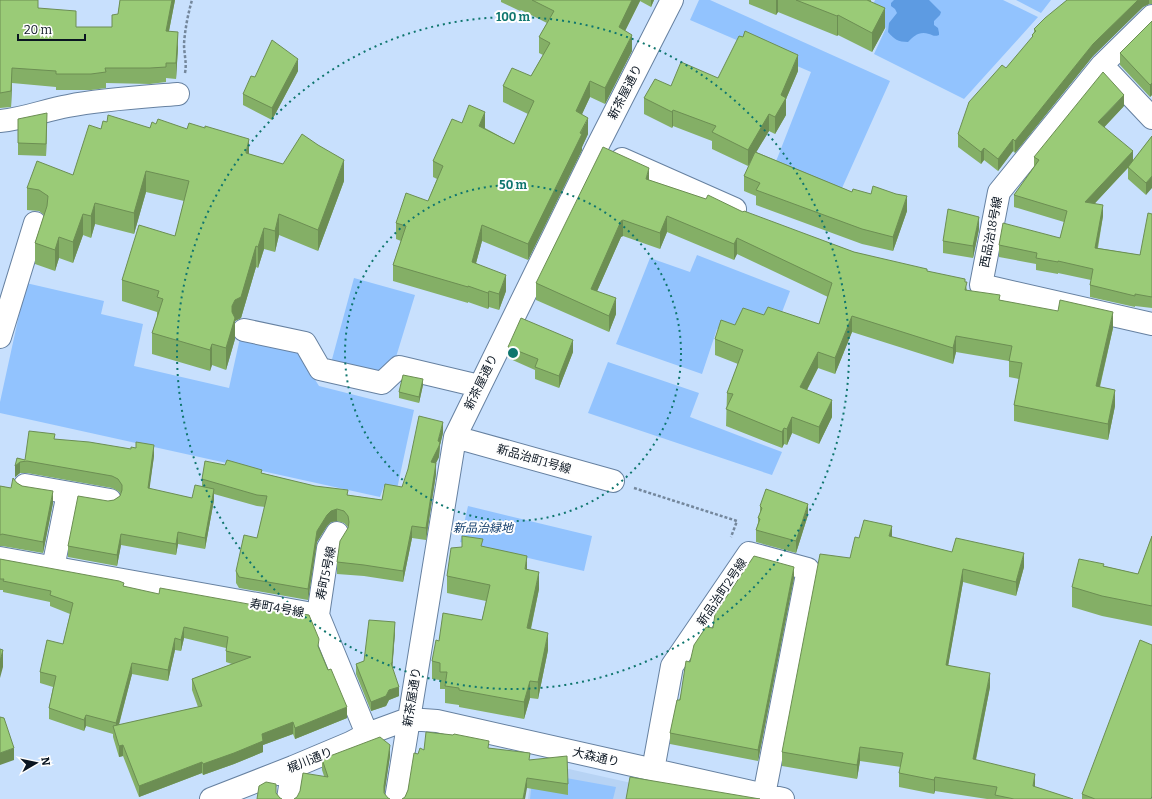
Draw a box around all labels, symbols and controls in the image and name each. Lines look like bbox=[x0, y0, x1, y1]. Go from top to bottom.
text: 100 m bbox=[496, 10, 531, 24]
scale bar bbox=[18, 16, 85, 42]
text: 20 m bbox=[24, 23, 53, 37]
street label: 新茶屋通り bbox=[605, 62, 645, 122]
text: 50 m bbox=[499, 178, 527, 192]
street label: 西品治18号線 bbox=[977, 195, 1005, 269]
centre of rings bbox=[506, 346, 520, 360]
street label: 新茶屋通り bbox=[462, 352, 500, 412]
street label: 新品治町1号線 bbox=[495, 442, 573, 476]
park label: 新品治緑地 bbox=[453, 521, 515, 535]
street label: 寿町5号線 bbox=[313, 545, 339, 601]
street label: 新品治町2号線 bbox=[694, 556, 750, 628]
street label: 寿町4号線 bbox=[249, 596, 305, 620]
street label: 新茶屋通り bbox=[400, 666, 424, 728]
north arrow bbox=[16, 743, 56, 783]
street label: 梶川通り bbox=[285, 745, 335, 775]
street label: 大森通り bbox=[571, 745, 621, 769]
text: N bbox=[38, 756, 53, 767]

